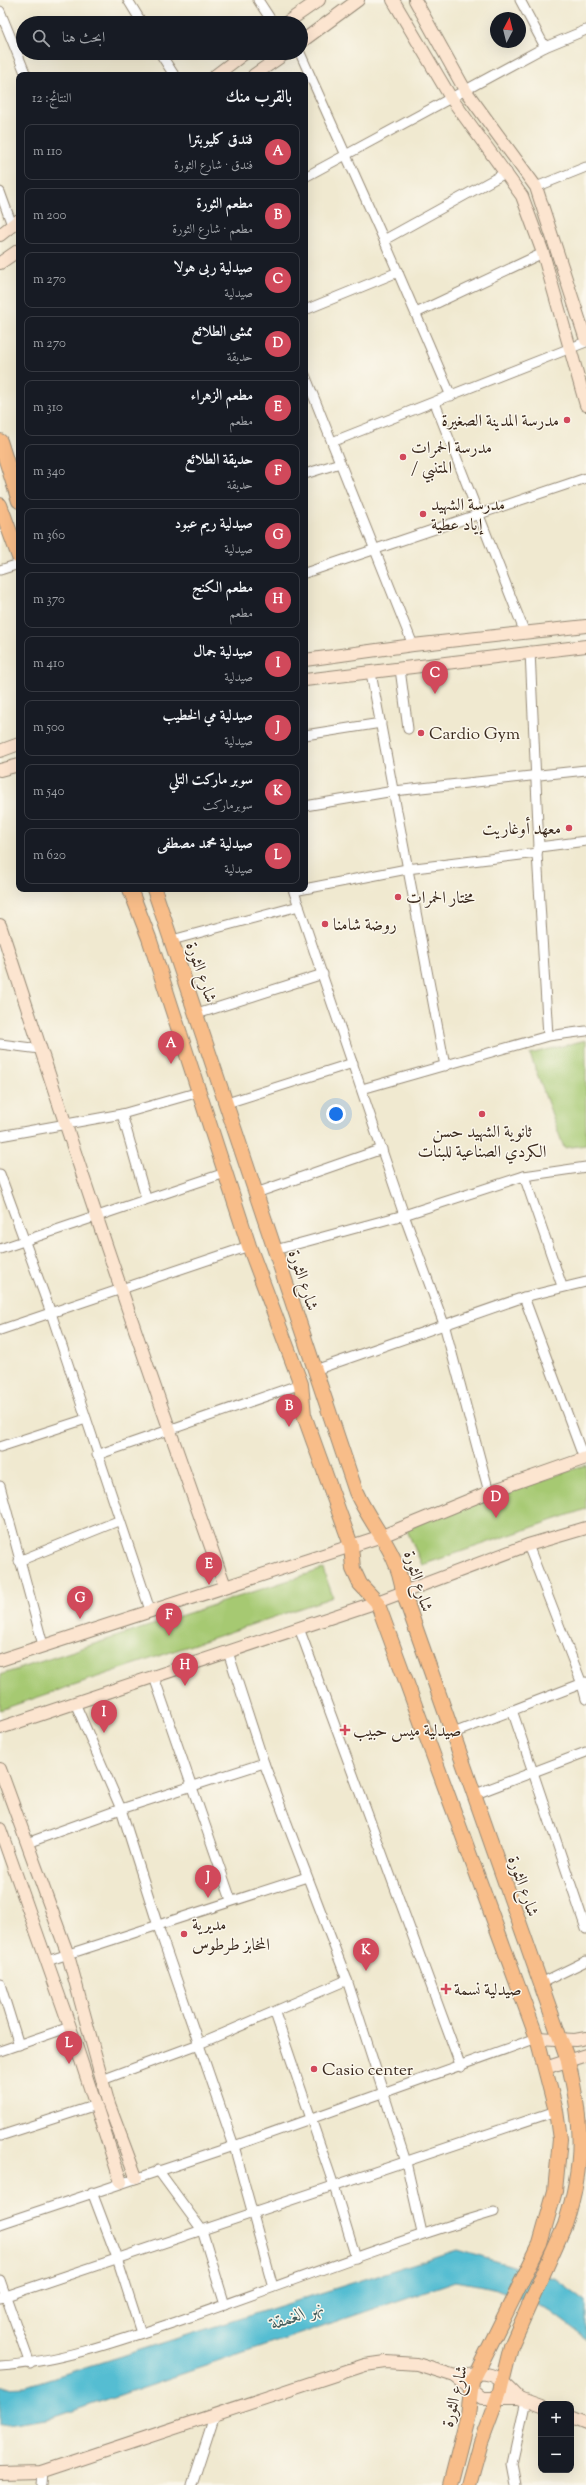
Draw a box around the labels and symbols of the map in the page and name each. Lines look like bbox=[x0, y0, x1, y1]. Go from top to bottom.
north arrow bbox=[490, 12, 526, 48]
place label: مدرسة المدينة الصغيرة bbox=[441, 410, 559, 434]
marker: مدرسة المدينة الصغيرة bbox=[562, 415, 572, 425]
place label: مدرسة الحمرات / المتنبي bbox=[411, 437, 492, 483]
marker: مدرسة الحمرات / المتنبي bbox=[398, 452, 408, 462]
place label: مدرسة الشهيد إياد عطية bbox=[431, 494, 505, 538]
marker: مدرسة الشهيد إياد عطية bbox=[418, 509, 428, 519]
pin: C bbox=[422, 661, 448, 694]
place label: Cardio Gym bbox=[429, 723, 520, 747]
marker: Cardio Gym bbox=[416, 728, 426, 738]
place label: معهد أوغاريت bbox=[482, 816, 561, 842]
marker: معهد أوغاريت bbox=[564, 823, 574, 833]
place label: مختار الحمرات bbox=[406, 887, 475, 911]
marker: مختار الحمرات bbox=[393, 892, 403, 902]
place label: روضة شامنا bbox=[333, 914, 397, 938]
marker: روضة شامنا bbox=[320, 919, 330, 929]
street label: شارع الثورة bbox=[179, 939, 222, 1006]
pin: A bbox=[158, 1031, 184, 1064]
your location bbox=[326, 1104, 346, 1124]
marker: ثانوية الشهيد حسن الكردي الصناعية للبنات bbox=[477, 1109, 487, 1119]
place label: ثانوية الشهيد حسن الكردي الصناعية للبنات bbox=[418, 1121, 547, 1165]
street label: شارع الثورة bbox=[281, 1247, 323, 1314]
pin: B bbox=[276, 1394, 302, 1427]
pin: D bbox=[483, 1485, 509, 1518]
street label: شارع الثورة bbox=[396, 1548, 438, 1615]
pin: E bbox=[196, 1552, 222, 1585]
pin: G bbox=[67, 1586, 93, 1619]
pin: F bbox=[156, 1603, 182, 1636]
pin: H bbox=[172, 1653, 198, 1686]
pin: I bbox=[91, 1700, 117, 1733]
place label: صيدلية ميس حبيب bbox=[353, 1720, 461, 1744]
marker: صيدلية ميس حبيب bbox=[340, 1725, 350, 1735]
street label: شارع الثورة bbox=[501, 1853, 544, 1920]
pin: J bbox=[195, 1865, 221, 1898]
place label: مديرية المخابز طرطوس bbox=[192, 1914, 270, 1958]
marker: مديرية المخابز طرطوس bbox=[179, 1929, 189, 1939]
pin: K bbox=[353, 1938, 379, 1971]
place label: صيدلية نسمة bbox=[454, 1979, 522, 2003]
marker: صيدلية نسمة bbox=[441, 1984, 451, 1994]
pin: L bbox=[56, 2031, 82, 2064]
place label: Casio center bbox=[322, 2059, 414, 2083]
marker: Casio center bbox=[309, 2064, 319, 2074]
water label: نهر الغمقة bbox=[265, 2296, 328, 2339]
street label: شارع الثورة bbox=[437, 2363, 475, 2430]

